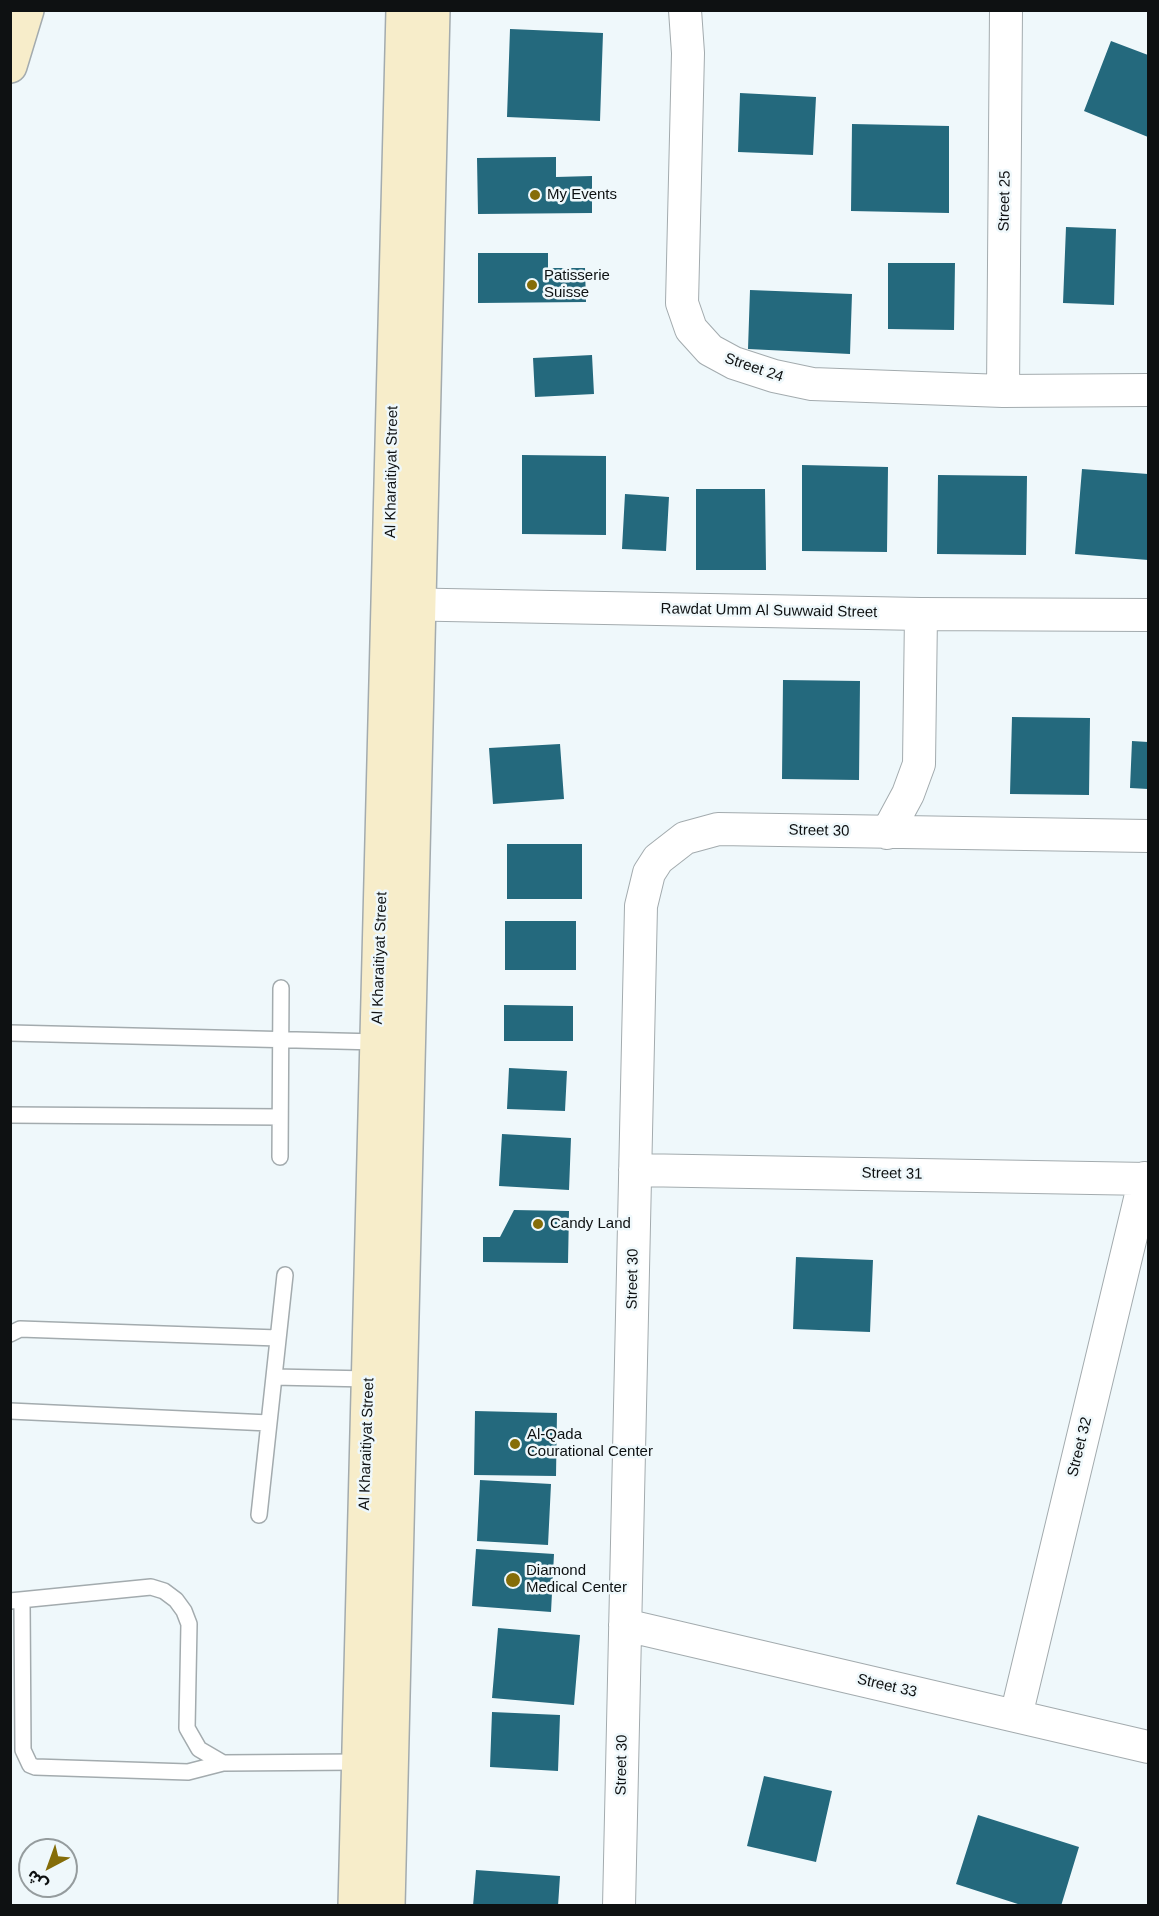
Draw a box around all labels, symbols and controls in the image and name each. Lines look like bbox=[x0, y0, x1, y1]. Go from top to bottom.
street label: Street 25 bbox=[995, 170, 1015, 232]
place label: My Events bbox=[547, 186, 617, 204]
marker: My Events bbox=[528, 188, 542, 202]
place label: Patisserie Suisse bbox=[544, 267, 610, 302]
marker: Patisserie Suisse bbox=[525, 278, 539, 292]
street label: Street 24 bbox=[722, 350, 786, 386]
street label: Al Kharaitiyat Street bbox=[382, 406, 402, 538]
street label: Rawdat Umm Al Suwwaid Street bbox=[660, 600, 878, 622]
street label: Street 30 bbox=[788, 821, 850, 841]
street label: Al Kharaitiyat Street bbox=[369, 891, 391, 1025]
street label: Street 31 bbox=[861, 1164, 923, 1184]
place label: Candy Land bbox=[550, 1215, 631, 1233]
marker: Candy Land bbox=[531, 1217, 545, 1231]
street label: Street 30 bbox=[623, 1248, 643, 1310]
street label: Al Kharaitiyat Street bbox=[356, 1377, 378, 1511]
street label: Street 32 bbox=[1064, 1415, 1096, 1479]
place label: Al-Qada Courational Center bbox=[527, 1426, 653, 1461]
marker: Al-Qada Courational Center bbox=[508, 1437, 522, 1451]
place label: Diamond Medical Center bbox=[526, 1562, 627, 1597]
marker: Diamond Medical Center bbox=[504, 1571, 522, 1589]
street label: Street 33 bbox=[855, 1670, 919, 1702]
street label: Street 30 bbox=[612, 1734, 632, 1796]
north arrow bbox=[18, 1838, 78, 1898]
text: ش bbox=[23, 1867, 51, 1894]

